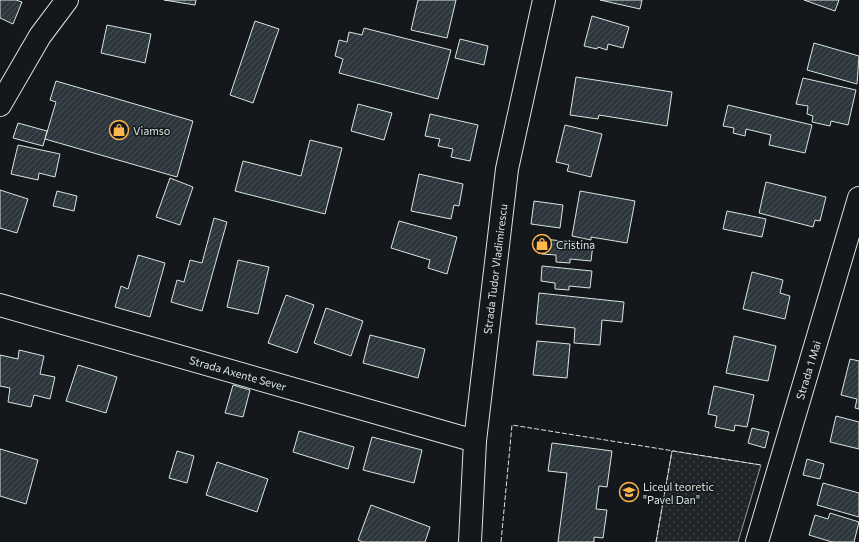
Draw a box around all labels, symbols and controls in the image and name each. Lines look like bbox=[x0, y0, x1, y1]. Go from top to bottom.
shop icon: Viamso bbox=[108, 119, 130, 141]
place label: Viamso bbox=[133, 124, 171, 137]
street label: Strada Tudor Vladimirescu bbox=[481, 203, 509, 335]
shop icon: Cristina bbox=[531, 233, 553, 255]
place label: Cristina bbox=[556, 238, 595, 251]
street label: Strada 1 Mai bbox=[793, 339, 823, 401]
street label: Strada Axente Sever bbox=[188, 353, 289, 393]
place label: Liceul teoretic "Pavel Dan" bbox=[643, 480, 714, 506]
school or university icon: Liceul teoretic "Pavel Dan" bbox=[618, 481, 640, 503]

